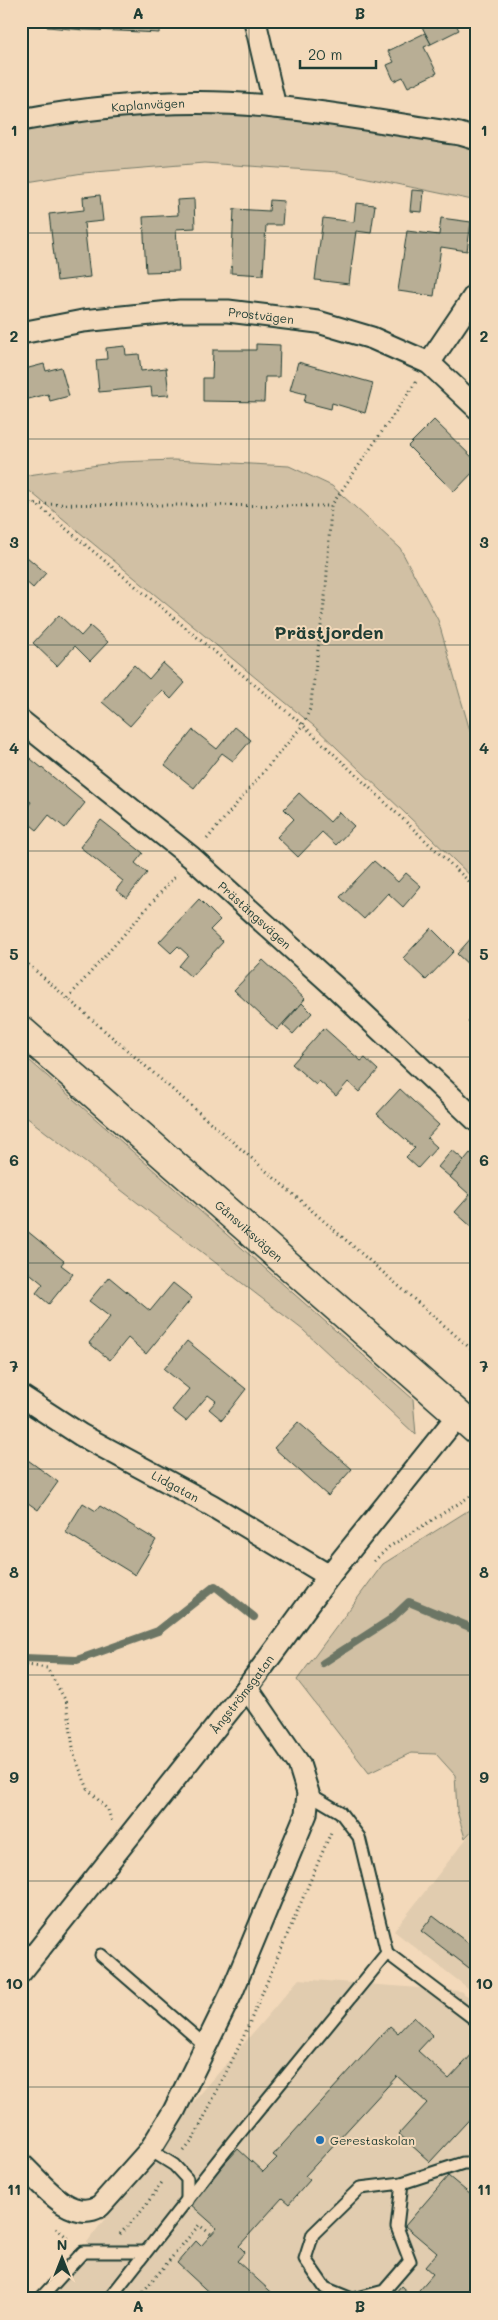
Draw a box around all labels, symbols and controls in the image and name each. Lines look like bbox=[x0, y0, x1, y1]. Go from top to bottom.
text: A bbox=[132, 2, 144, 23]
text: B bbox=[355, 2, 365, 23]
scale bar bbox=[300, 38, 377, 70]
text: 20 m bbox=[308, 44, 342, 64]
street label: Kaplanvägen bbox=[110, 95, 185, 115]
text: 1 bbox=[10, 119, 18, 140]
text: 1 bbox=[480, 119, 488, 140]
street label: Prostvägen bbox=[227, 303, 295, 327]
text: 2 bbox=[10, 325, 19, 346]
text: 2 bbox=[480, 325, 489, 346]
text: 3 bbox=[9, 531, 19, 552]
text: 3 bbox=[479, 531, 489, 552]
district label: Prästjorden bbox=[274, 620, 384, 644]
text: 4 bbox=[9, 737, 19, 758]
text: 4 bbox=[479, 737, 489, 758]
street label: Prästängsvägen bbox=[215, 878, 295, 952]
text: 5 bbox=[9, 943, 19, 964]
text: 5 bbox=[479, 943, 489, 964]
text: 6 bbox=[9, 1149, 19, 1170]
text: 6 bbox=[479, 1149, 489, 1170]
street label: Gånsviksvägen bbox=[212, 1196, 287, 1265]
text: 7 bbox=[10, 1355, 19, 1376]
text: 7 bbox=[480, 1355, 489, 1376]
street label: Lidgatan bbox=[149, 1467, 202, 1505]
text: 8 bbox=[9, 1561, 19, 1582]
text: 8 bbox=[479, 1561, 489, 1582]
street label: Ångströmsgatan bbox=[206, 1651, 277, 1737]
text: 9 bbox=[9, 1766, 19, 1787]
text: 9 bbox=[479, 1766, 489, 1787]
text: 10 bbox=[5, 1972, 23, 1993]
text: 10 bbox=[475, 1972, 493, 1993]
place label: Gerestaskolan bbox=[330, 2132, 415, 2148]
marker: Gerestaskolan bbox=[314, 2134, 326, 2146]
text: 11 bbox=[7, 2178, 21, 2199]
text: 11 bbox=[477, 2178, 491, 2199]
north arrow bbox=[38, 2232, 88, 2282]
text: N bbox=[57, 2235, 67, 2254]
text: A bbox=[132, 2295, 144, 2316]
text: B bbox=[355, 2295, 365, 2316]

